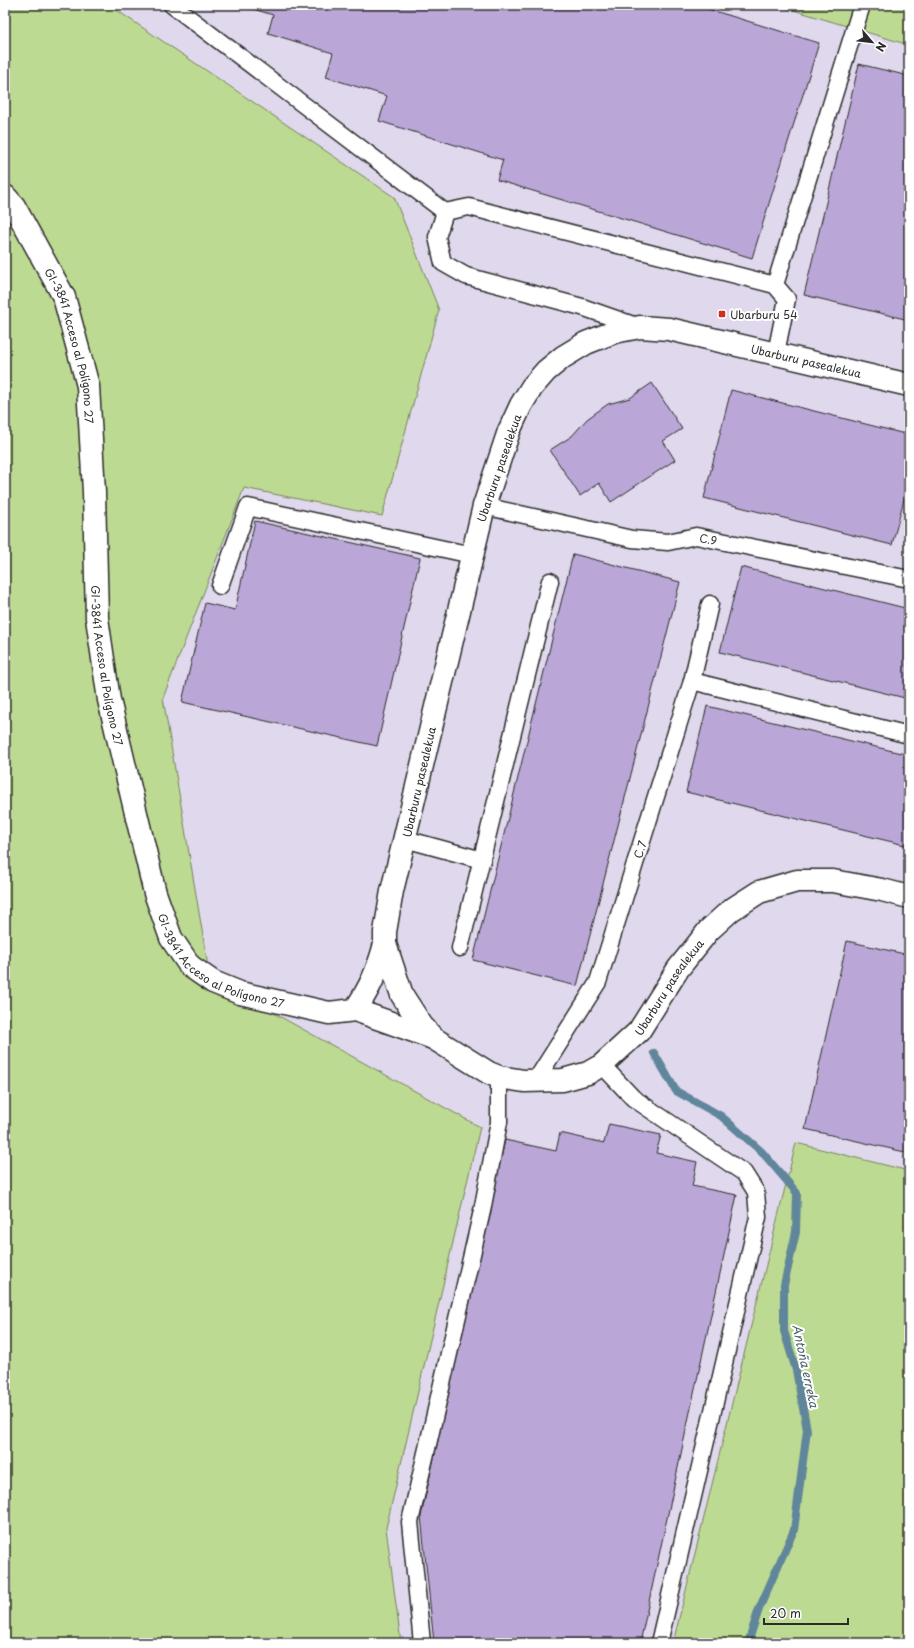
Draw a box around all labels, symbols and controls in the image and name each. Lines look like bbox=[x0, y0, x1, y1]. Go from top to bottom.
north arrow bbox=[852, 22, 892, 62]
text: N bbox=[872, 39, 891, 55]
street label: GI-3841 Acceso al Polígono 27 bbox=[41, 265, 99, 424]
place label: Ubarburu 54 bbox=[730, 306, 797, 323]
marker: Ubarburu 54 bbox=[717, 309, 727, 319]
street label: Ubarburu pasealekua bbox=[749, 340, 863, 382]
street label: Ubarburu pasealekua bbox=[473, 412, 525, 524]
street label: C.9 bbox=[698, 528, 719, 549]
street label: GI-3841 Acceso al Polígono 27 bbox=[88, 585, 128, 747]
street label: Ubarburu pasealekua bbox=[398, 725, 440, 839]
street label: C.7 bbox=[629, 838, 650, 860]
street label: GI-3841 Acceso al Polígono 27 bbox=[154, 911, 286, 1011]
street label: Ubarburu pasealekua bbox=[630, 935, 707, 1038]
water label: Antoña erreka bbox=[788, 1323, 824, 1410]
scale bar bbox=[764, 1600, 848, 1626]
text: 20 m bbox=[770, 1604, 801, 1622]

